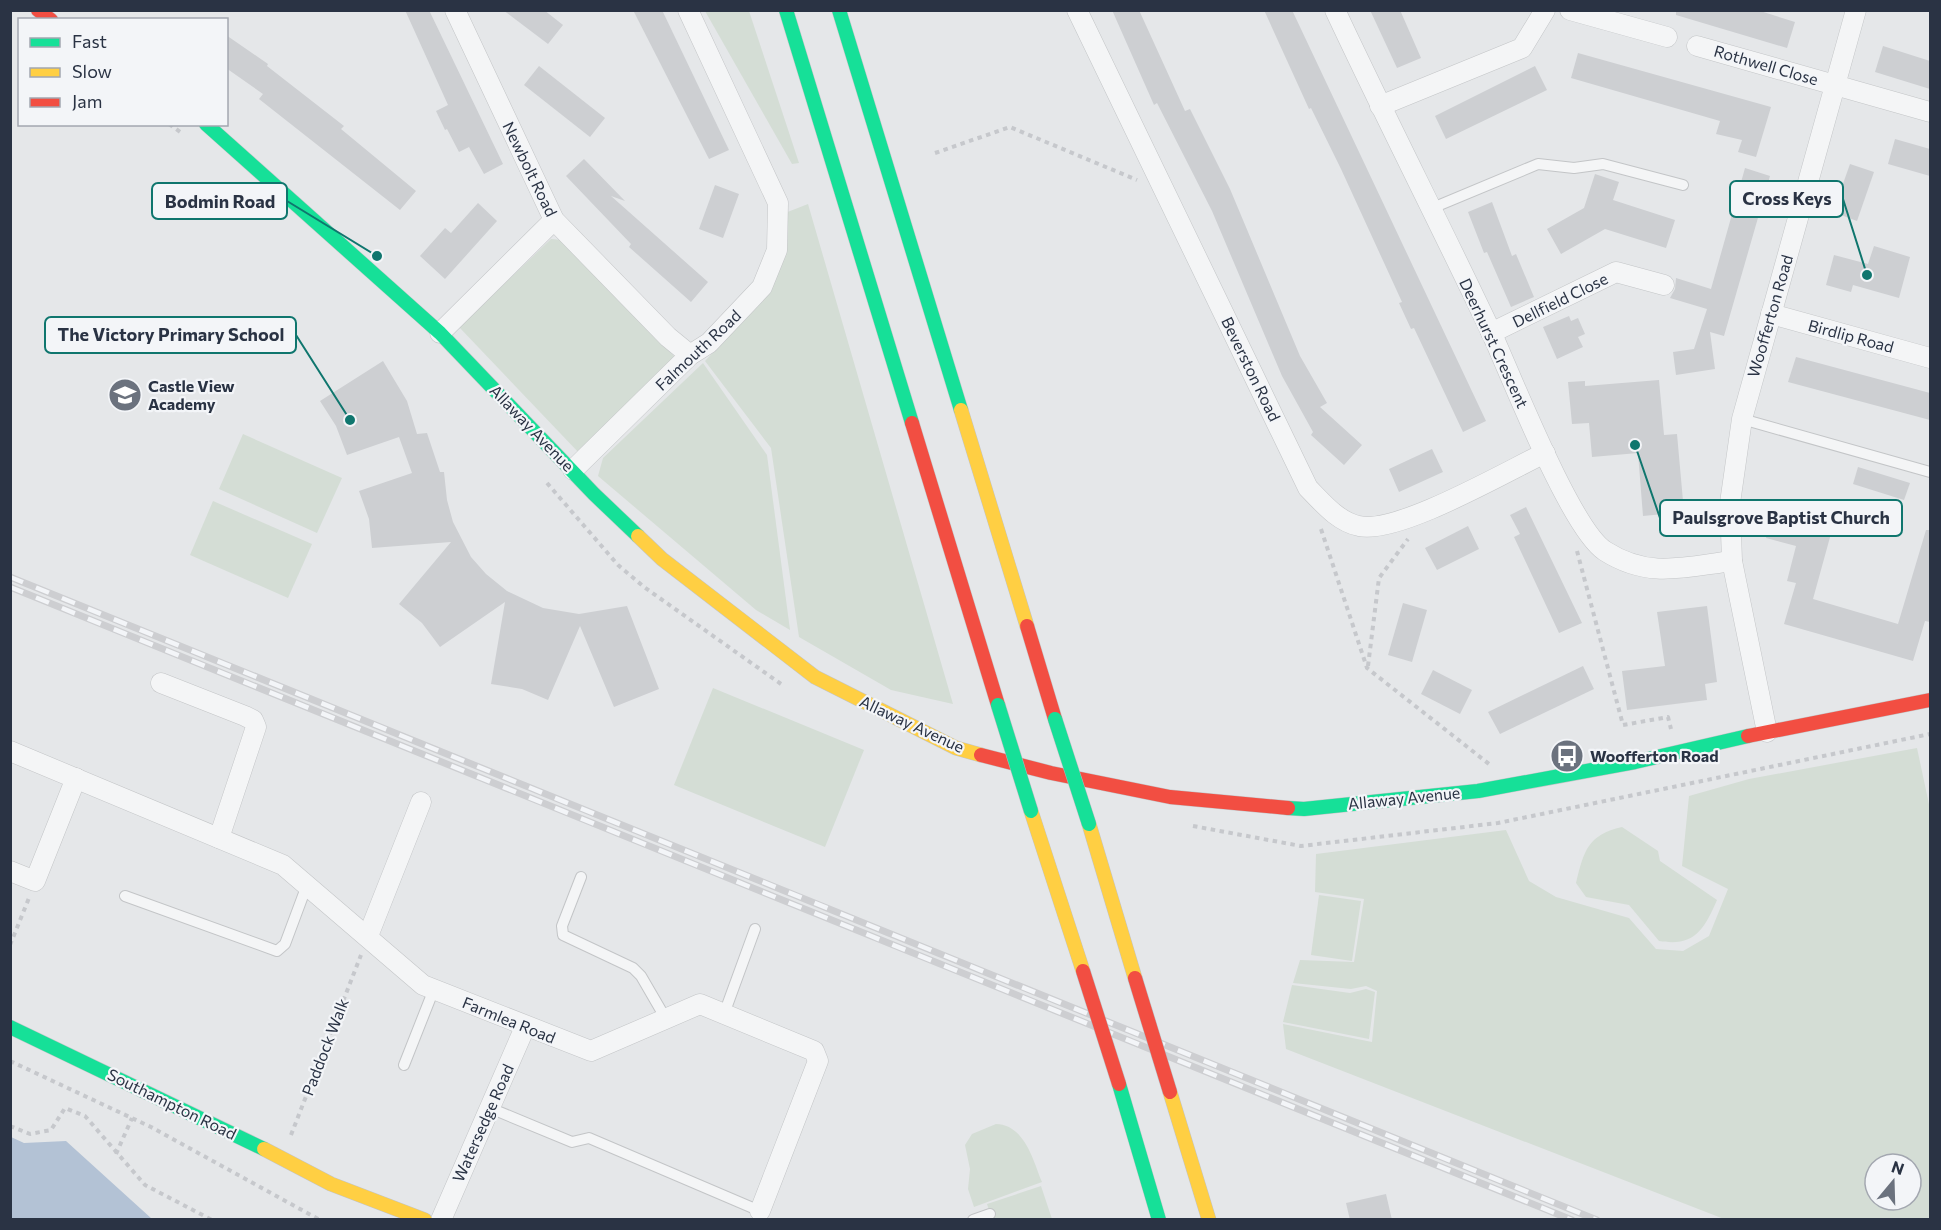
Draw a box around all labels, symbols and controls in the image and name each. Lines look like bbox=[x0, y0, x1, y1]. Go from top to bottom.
legend bbox=[18, 18, 228, 126]
text: Fast bbox=[72, 30, 107, 52]
street label: Rothwell Close bbox=[1712, 41, 1820, 88]
text: Slow bbox=[72, 60, 112, 82]
text: Jam bbox=[72, 90, 102, 112]
street label: Newbolt Road bbox=[499, 118, 562, 219]
callout: Cross Keys bbox=[1730, 181, 1843, 217]
callout: Bodmin Road bbox=[152, 183, 287, 219]
text: Cross Keys bbox=[1742, 187, 1832, 209]
text: Bodmin Road bbox=[165, 190, 275, 212]
street label: Woofferton Road bbox=[1743, 252, 1796, 379]
street label: Dellfield Close bbox=[1509, 268, 1611, 331]
street label: Deerhurst Crescent bbox=[1456, 275, 1533, 411]
street label: Falmouth Road bbox=[651, 305, 744, 394]
street label: Beverston Road bbox=[1218, 313, 1285, 424]
street label: Birdlip Road bbox=[1806, 315, 1896, 356]
callout: The Victory Primary School bbox=[45, 317, 296, 353]
text: The Victory Primary School bbox=[58, 323, 284, 345]
place label: Castle View Academy bbox=[148, 376, 235, 413]
school or university icon: Castle View Academy bbox=[107, 377, 143, 413]
street label: Allaway Avenue bbox=[486, 380, 578, 475]
callout: Paulsgrove Baptist Church bbox=[1660, 500, 1902, 536]
text: Paulsgrove Baptist Church bbox=[1672, 506, 1890, 528]
street label: Allaway Avenue bbox=[857, 691, 967, 756]
bus stop icon: Woofferton Road bbox=[1549, 738, 1585, 774]
place label: Woofferton Road bbox=[1590, 746, 1719, 765]
street label: Allaway Avenue bbox=[1347, 782, 1461, 813]
street label: Farmlea Road bbox=[460, 992, 559, 1047]
street label: Paddock Walk bbox=[297, 995, 352, 1098]
street label: Watersedge Road bbox=[448, 1061, 517, 1185]
street label: Southampton Road bbox=[105, 1064, 240, 1143]
north arrow bbox=[1863, 1152, 1923, 1212]
text: N bbox=[1889, 1156, 1907, 1178]

